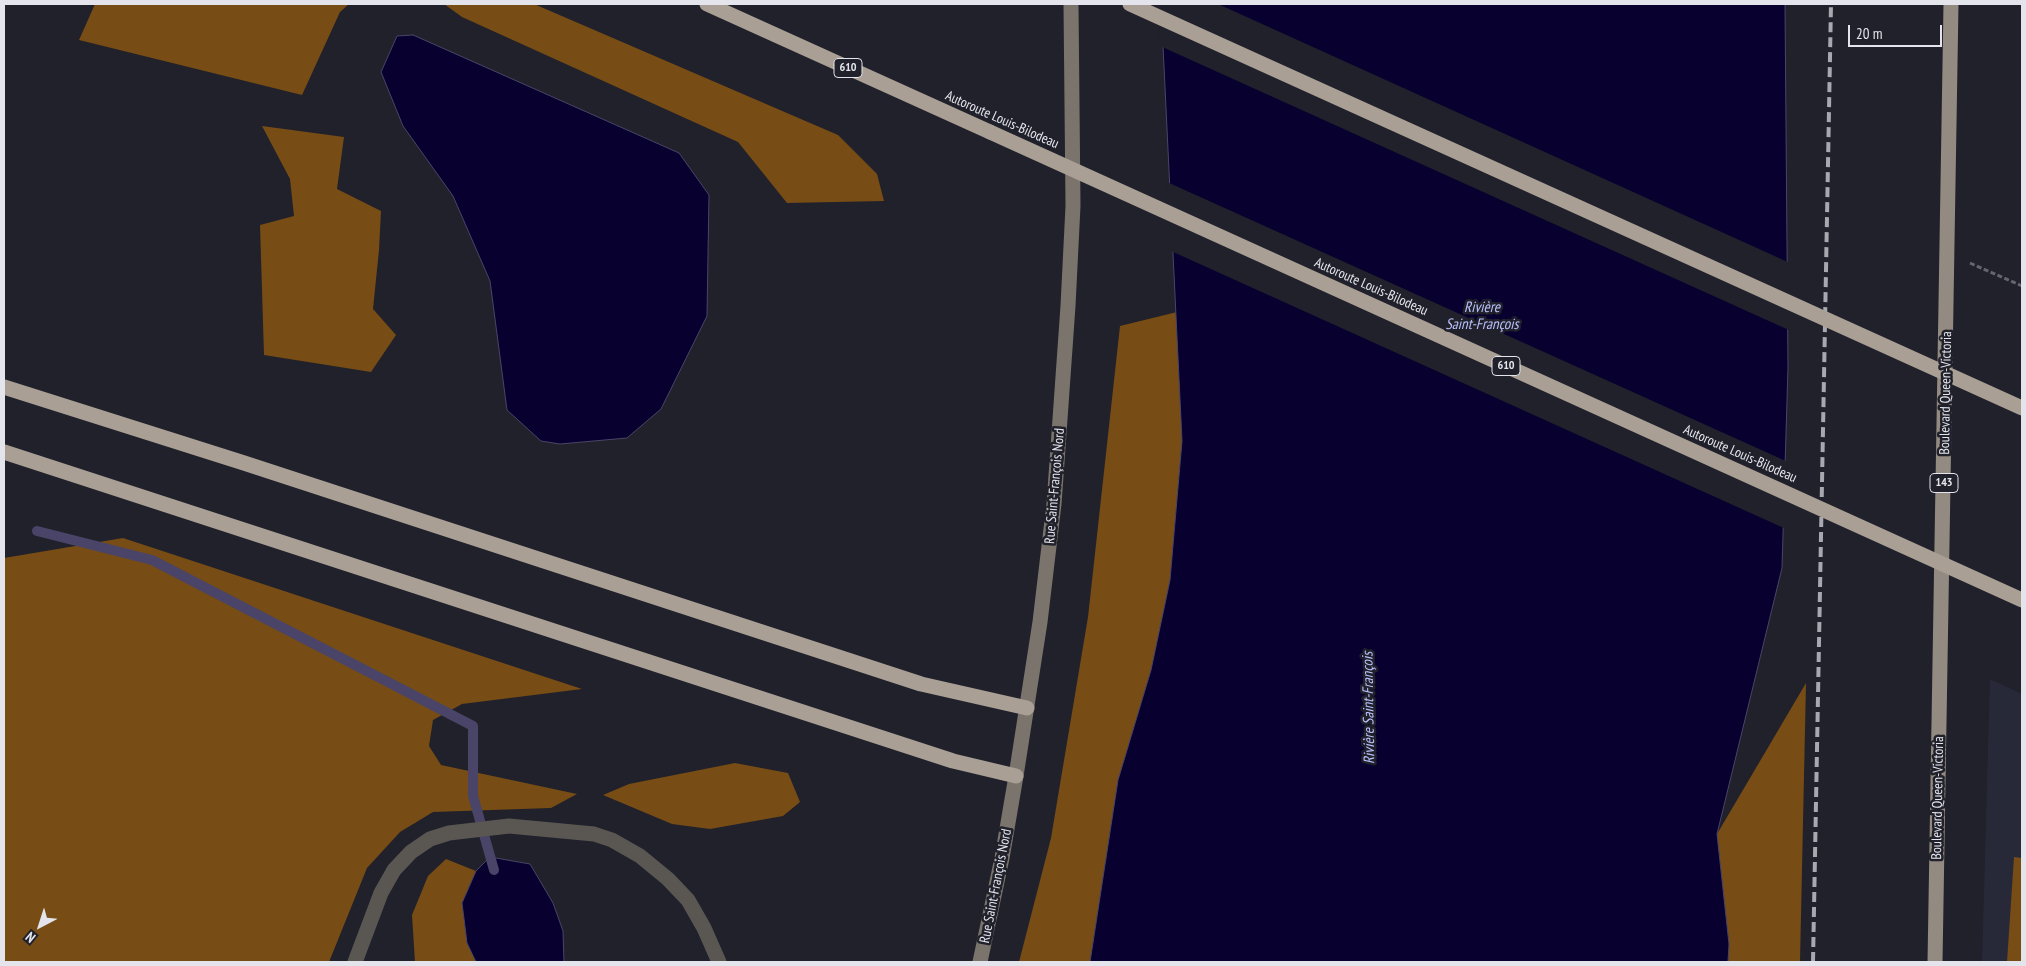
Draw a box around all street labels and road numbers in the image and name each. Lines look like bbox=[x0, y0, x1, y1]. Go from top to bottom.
road number: 610 bbox=[834, 58, 862, 78]
street label: Autoroute Louis-Bilodeau bbox=[943, 87, 1061, 153]
street label: Autoroute Louis-Bilodeau bbox=[1312, 254, 1430, 320]
street label: Boulevard Queen-Victoria bbox=[1937, 331, 1955, 455]
road number: 610 bbox=[1492, 356, 1520, 376]
street label: Autoroute Louis-Bilodeau bbox=[1681, 421, 1799, 487]
street label: Rue Saint-François Nord bbox=[1042, 427, 1068, 545]
road number: 143 bbox=[1930, 473, 1958, 492]
street label: Boulevard Queen-Victoria bbox=[1929, 736, 1947, 860]
street label: Rue Saint-François Nord bbox=[977, 827, 1015, 945]

